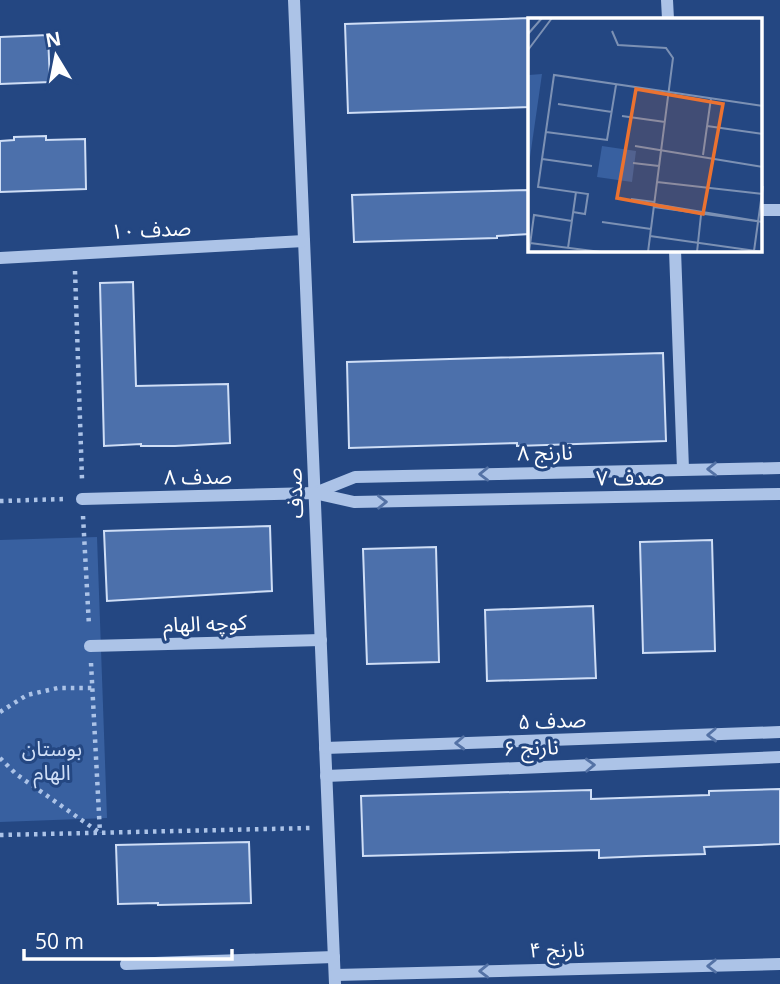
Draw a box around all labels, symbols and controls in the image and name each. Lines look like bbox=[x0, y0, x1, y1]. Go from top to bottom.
inset map bbox=[528, 18, 762, 252]
north arrow bbox=[21, 21, 91, 91]
text: N bbox=[43, 25, 63, 53]
street label: صدف ۱۰ bbox=[110, 213, 192, 245]
street label: نارنج ۸ bbox=[517, 438, 573, 468]
street label: صدف ۸ bbox=[164, 461, 232, 491]
one-way arrow bbox=[706, 461, 717, 477]
street label: صدف ۷ bbox=[596, 462, 664, 492]
one-way arrow bbox=[479, 466, 489, 482]
street label: صدف bbox=[279, 467, 309, 519]
one-way arrow bbox=[376, 494, 387, 509]
street label: کوچه الهام bbox=[163, 608, 248, 641]
street label: صدف ۵ bbox=[517, 705, 587, 735]
one-way arrow bbox=[706, 727, 717, 742]
street label: نارنج ۶ bbox=[503, 732, 559, 764]
park label: بوستان الهام bbox=[22, 734, 82, 789]
one-way arrow bbox=[454, 736, 465, 751]
one-way arrow bbox=[585, 757, 596, 772]
scale bar bbox=[24, 918, 233, 962]
text: 50 m bbox=[35, 927, 84, 955]
street label: نارنج ۴ bbox=[529, 935, 585, 965]
one-way arrow bbox=[706, 958, 717, 973]
one-way arrow bbox=[479, 964, 490, 979]

